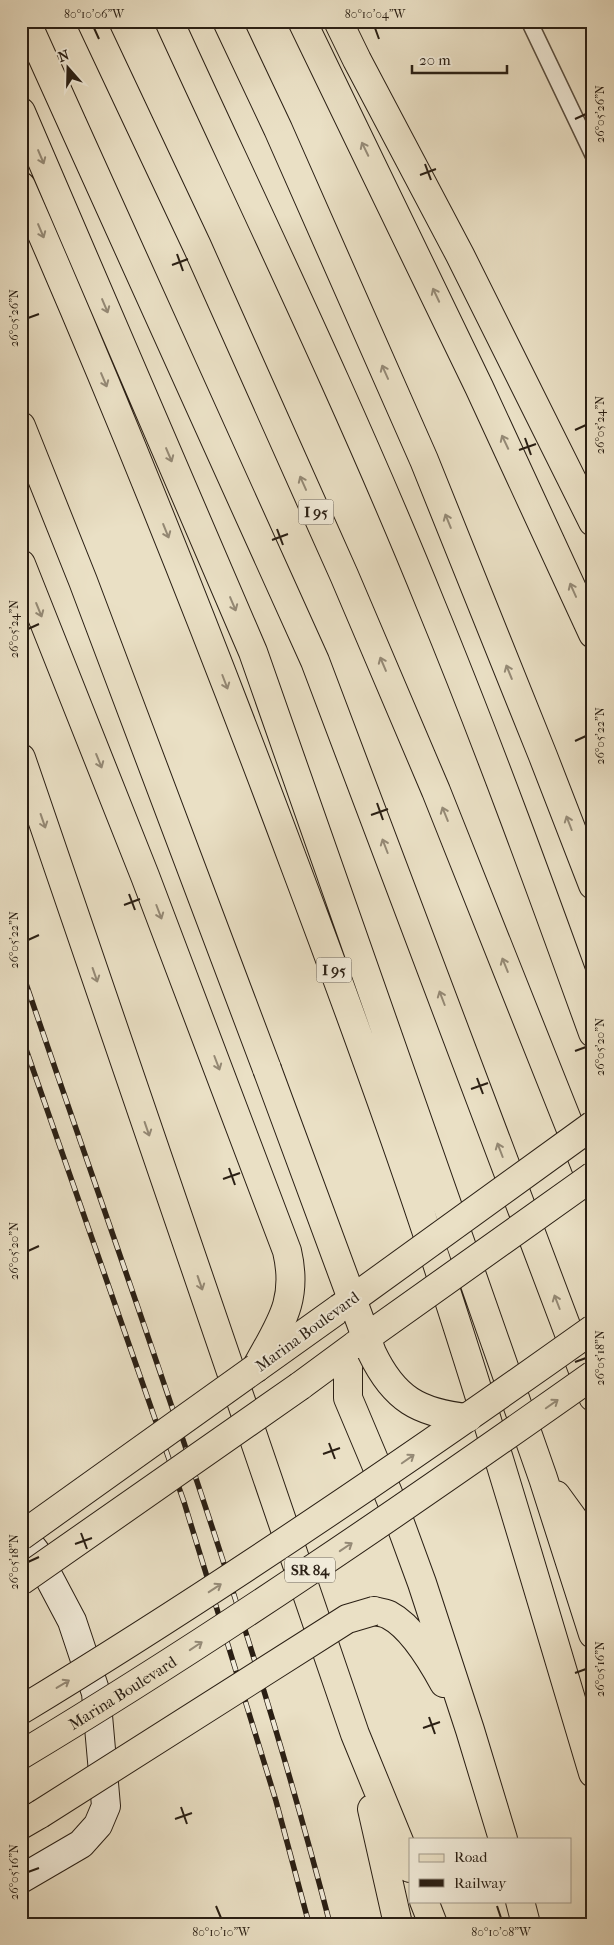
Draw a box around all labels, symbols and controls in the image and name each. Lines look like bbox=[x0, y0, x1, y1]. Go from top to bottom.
text: 80°10'06"W bbox=[64, 7, 125, 21]
text: 80°10'04"W bbox=[345, 7, 406, 21]
north arrow bbox=[42, 42, 92, 92]
scale bar bbox=[412, 42, 506, 74]
text: N bbox=[56, 46, 72, 66]
text: 20 m bbox=[419, 51, 451, 69]
text: 26°05'26"N bbox=[593, 85, 607, 143]
one-way arrow bbox=[360, 142, 369, 157]
one-way arrow bbox=[36, 149, 46, 164]
one-way arrow bbox=[36, 223, 46, 238]
one-way arrow bbox=[430, 288, 440, 303]
text: 26°05'26"N bbox=[7, 289, 21, 347]
one-way arrow bbox=[100, 298, 110, 313]
one-way arrow bbox=[379, 365, 389, 380]
one-way arrow bbox=[100, 372, 110, 387]
text: 26°05'24"N bbox=[593, 396, 607, 454]
one-way arrow bbox=[499, 435, 509, 450]
one-way arrow bbox=[164, 447, 174, 462]
one-way arrow bbox=[298, 476, 308, 491]
road number: I 95 bbox=[298, 500, 334, 524]
one-way arrow bbox=[443, 514, 453, 529]
one-way arrow bbox=[161, 523, 171, 538]
one-way arrow bbox=[567, 583, 577, 598]
one-way arrow bbox=[229, 596, 239, 611]
text: 26°05'24"N bbox=[7, 600, 21, 658]
one-way arrow bbox=[35, 601, 44, 617]
one-way arrow bbox=[377, 657, 387, 672]
one-way arrow bbox=[504, 665, 514, 680]
one-way arrow bbox=[221, 674, 231, 689]
text: 26°05'22"N bbox=[593, 707, 607, 765]
one-way arrow bbox=[95, 752, 104, 768]
one-way arrow bbox=[439, 807, 449, 822]
one-way arrow bbox=[38, 813, 48, 829]
one-way arrow bbox=[564, 816, 573, 831]
one-way arrow bbox=[380, 839, 389, 854]
one-way arrow bbox=[155, 904, 164, 919]
text: 26°05'22"N bbox=[7, 911, 21, 969]
road number: I 95 bbox=[316, 958, 352, 982]
one-way arrow bbox=[499, 958, 509, 973]
one-way arrow bbox=[91, 967, 100, 982]
one-way arrow bbox=[437, 991, 446, 1006]
text: 26°05'20"N bbox=[593, 1018, 607, 1076]
one-way arrow bbox=[213, 1055, 222, 1071]
one-way arrow bbox=[143, 1120, 152, 1136]
one-way arrow bbox=[495, 1143, 504, 1158]
text: 26°05'20"N bbox=[7, 1222, 21, 1280]
one-way arrow bbox=[195, 1274, 205, 1290]
street label: Marina Boulevard bbox=[252, 1287, 363, 1375]
one-way arrow bbox=[552, 1295, 561, 1310]
text: 26°05'18"N bbox=[593, 1330, 607, 1386]
one-way arrow bbox=[545, 1399, 559, 1409]
one-way arrow bbox=[401, 1454, 415, 1464]
text: 26°05'18"N bbox=[7, 1534, 21, 1590]
one-way arrow bbox=[339, 1542, 353, 1552]
road number: SR 84 bbox=[285, 1558, 335, 1582]
one-way arrow bbox=[208, 1583, 222, 1593]
one-way arrow bbox=[189, 1641, 203, 1651]
text: 26°05'16"N bbox=[593, 1641, 607, 1697]
street label: Marina Boulevard bbox=[65, 1652, 180, 1734]
one-way arrow bbox=[55, 1679, 69, 1689]
legend bbox=[409, 1838, 572, 1902]
text: 26°05'16"N bbox=[7, 1844, 21, 1900]
text: Road bbox=[454, 1848, 488, 1866]
text: Railway bbox=[454, 1874, 507, 1892]
text: 80°10'10"W bbox=[192, 1925, 251, 1939]
text: 80°10'08"W bbox=[471, 1925, 532, 1939]

